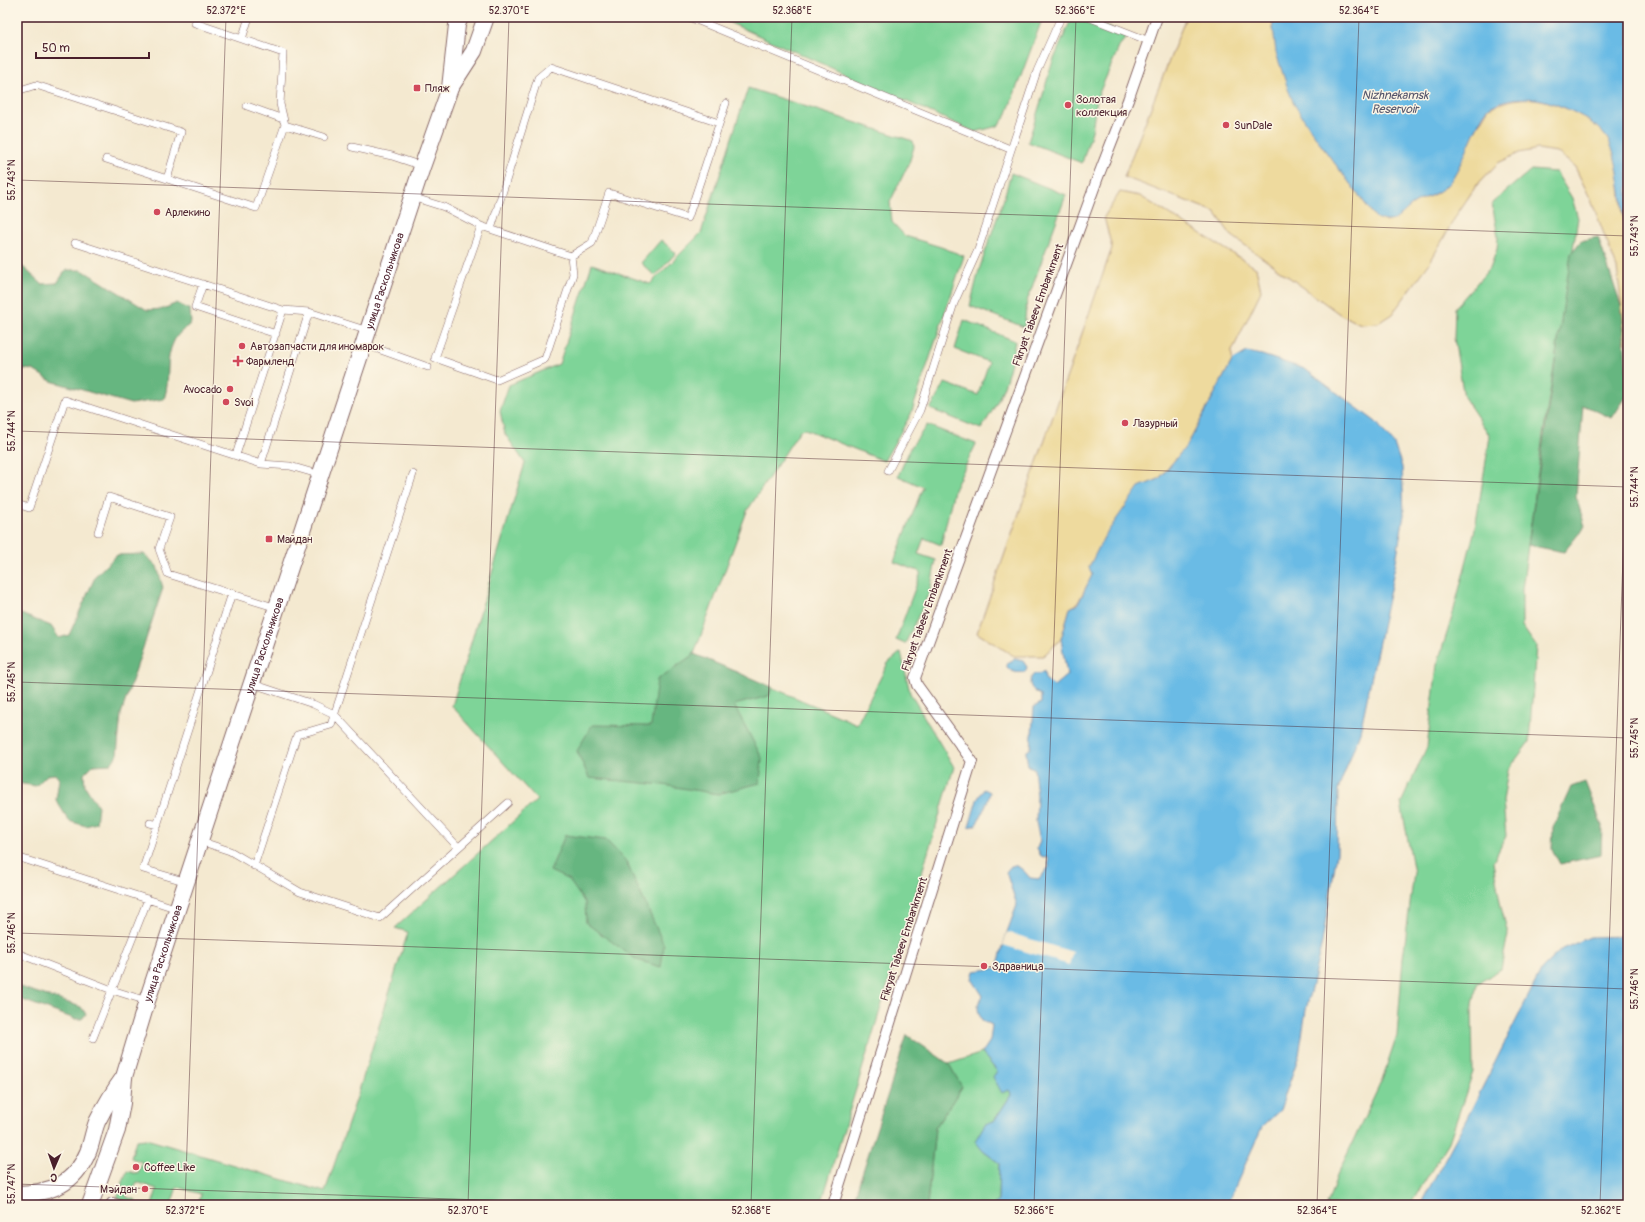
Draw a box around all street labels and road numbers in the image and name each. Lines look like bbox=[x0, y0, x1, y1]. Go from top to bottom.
street label: улица Раскольникова bbox=[362, 231, 406, 332]
street label: Fikryat Tabeev Embankment bbox=[1010, 241, 1066, 368]
street label: Fikryat Tabeev Embankment bbox=[899, 546, 955, 673]
street label: улица Раскольникова bbox=[242, 595, 286, 696]
street label: Fikryat Tabeev Embankment bbox=[878, 875, 930, 1003]
street label: улица Раскольникова bbox=[140, 903, 185, 1004]

